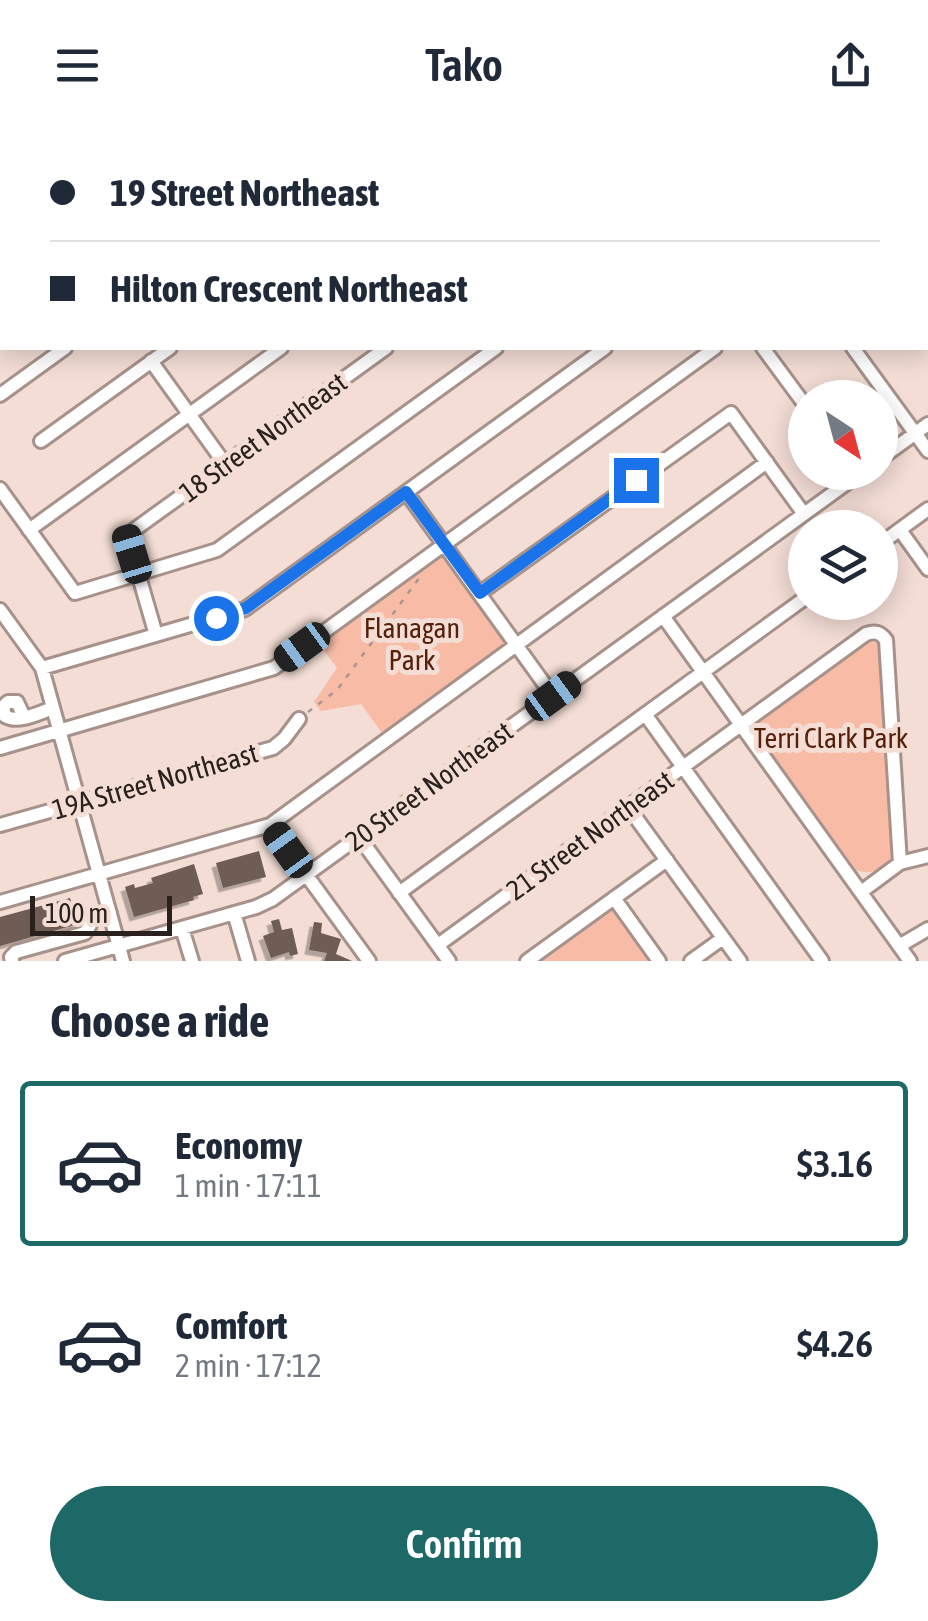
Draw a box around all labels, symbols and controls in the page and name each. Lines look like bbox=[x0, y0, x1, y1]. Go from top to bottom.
icon: menu bbox=[50, 38, 105, 93]
icon: share bbox=[823, 38, 878, 93]
text: Tako bbox=[425, 39, 503, 91]
text: 19 Street Northeast bbox=[110, 171, 379, 214]
text: Hilton Crescent Northeast bbox=[110, 267, 468, 310]
street label: 18 Street Northeast bbox=[173, 366, 353, 508]
north arrow bbox=[788, 380, 898, 490]
map controls bbox=[788, 380, 898, 620]
route end bbox=[614, 458, 659, 503]
button: layers bbox=[788, 510, 898, 620]
car bbox=[109, 521, 155, 587]
route start bbox=[194, 596, 239, 641]
park label: Flanagan Park bbox=[364, 612, 460, 676]
car bbox=[269, 617, 335, 677]
car bbox=[520, 666, 586, 726]
street label: 20 Street Northeast bbox=[339, 715, 519, 857]
park label: Terri Clark Park bbox=[754, 722, 908, 754]
street label: 19A Street Northeast bbox=[49, 736, 261, 826]
street label: 21 Street Northeast bbox=[500, 764, 680, 906]
car bbox=[258, 817, 318, 883]
scale bar bbox=[30, 891, 172, 936]
text: 100 m bbox=[45, 897, 108, 929]
text: Choose a ride bbox=[50, 995, 269, 1047]
icon: car bbox=[55, 1119, 145, 1209]
text: Economy bbox=[175, 1124, 302, 1167]
text: $3.16 bbox=[797, 1142, 873, 1185]
text: 1 min · 17:11 bbox=[175, 1167, 322, 1204]
icon: car bbox=[55, 1299, 145, 1389]
text: Comfort bbox=[175, 1304, 287, 1347]
text: $4.26 bbox=[797, 1322, 873, 1365]
text: 2 min · 17:12 bbox=[175, 1347, 322, 1384]
button: Confirm bbox=[50, 1486, 878, 1601]

